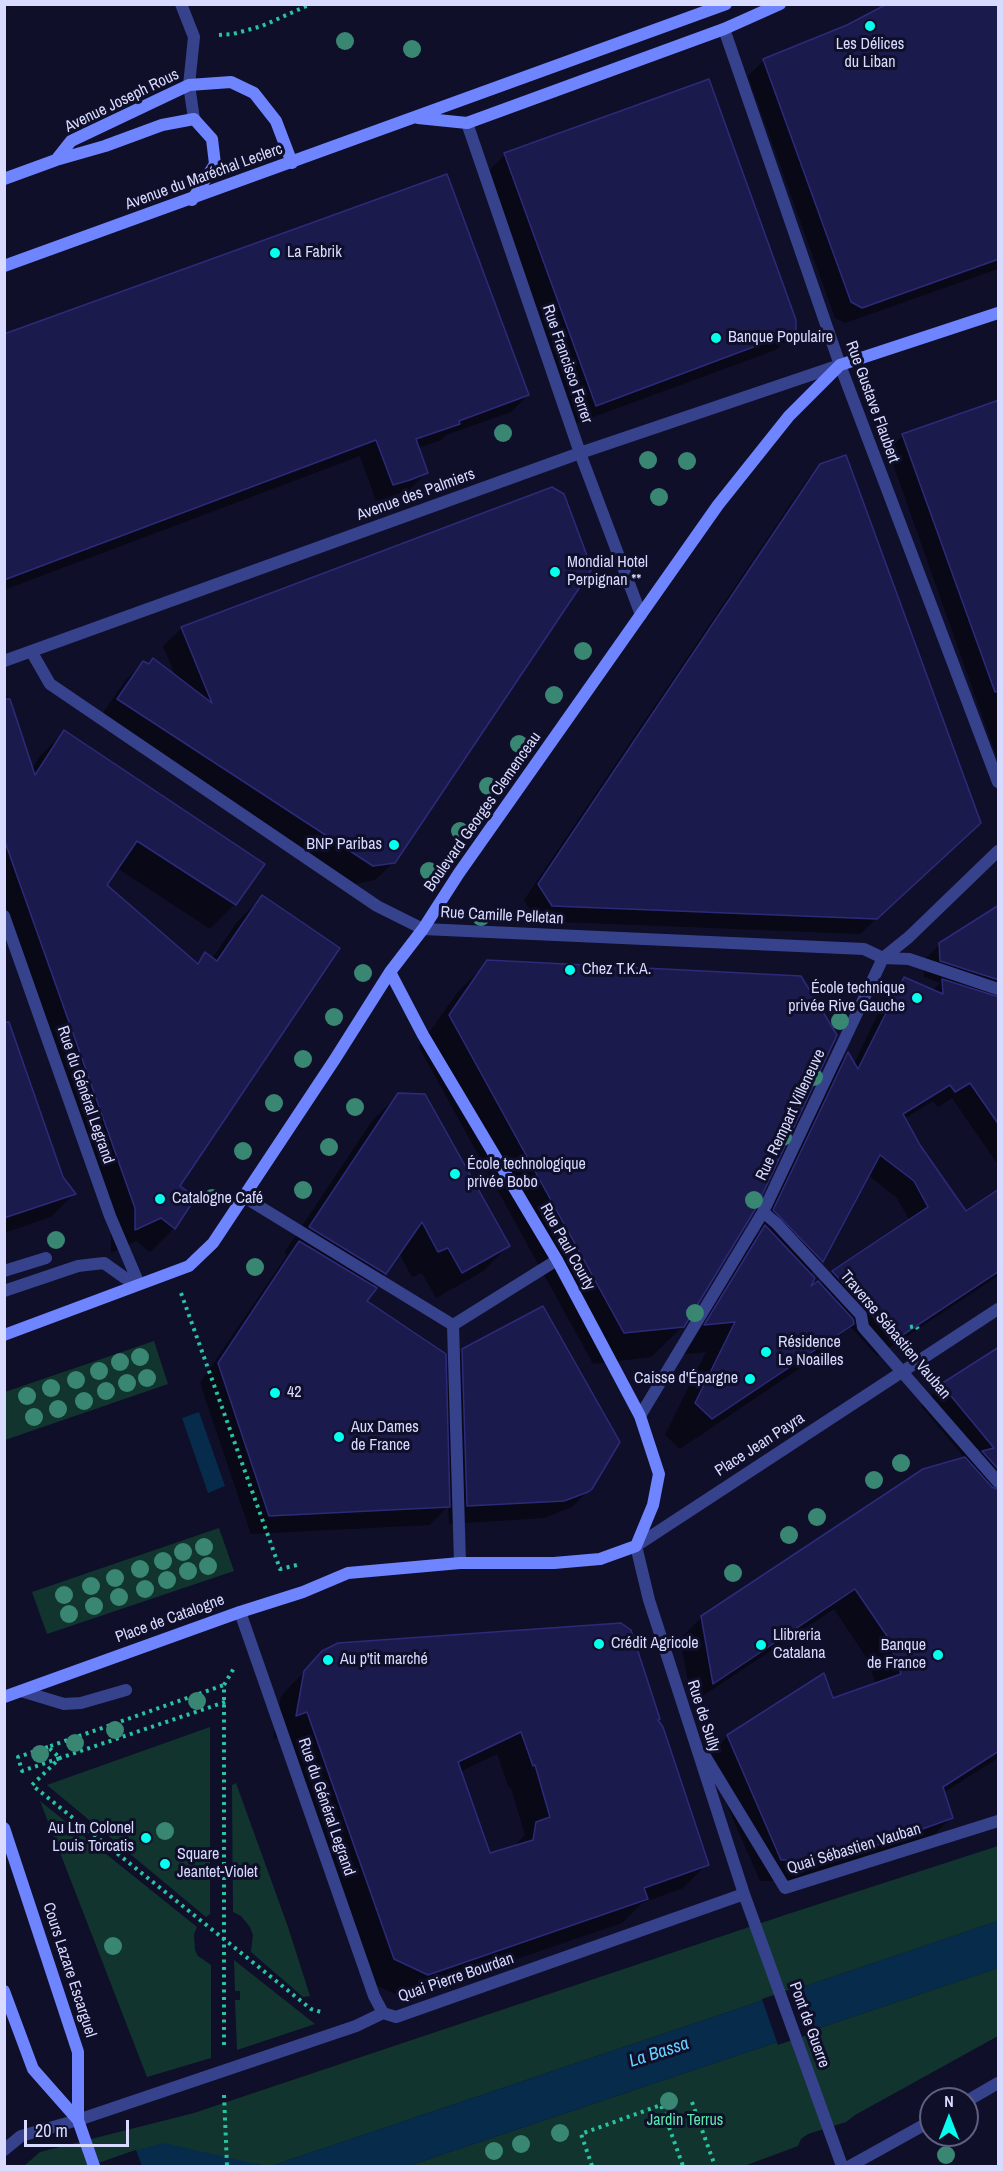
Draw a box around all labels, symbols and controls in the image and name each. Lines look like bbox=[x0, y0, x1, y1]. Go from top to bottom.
marker: Les Délices du Liban bbox=[863, 19, 877, 33]
place label: Les Délices du Liban bbox=[836, 35, 904, 73]
street label: Avenue Joseph Rous bbox=[62, 65, 182, 137]
street label: Avenue du Maréchal Leclerc bbox=[123, 140, 285, 214]
place label: La Fabrik bbox=[287, 243, 342, 263]
marker: La Fabrik bbox=[268, 246, 282, 260]
street label: Rue Francisco Ferrer bbox=[538, 302, 596, 426]
place label: Banque Populaire bbox=[728, 328, 833, 348]
marker: Banque Populaire bbox=[709, 331, 723, 345]
street label: Rue Gustave Flaubert bbox=[841, 338, 903, 466]
street label: Avenue des Palmiers bbox=[354, 465, 478, 525]
place label: Mondial Hotel Perpignan ** bbox=[567, 553, 648, 591]
marker: Mondial Hotel Perpignan ** bbox=[548, 565, 562, 579]
street label: Boulevard Georges Clemenceau bbox=[421, 729, 545, 895]
place label: BNP Paribas bbox=[306, 835, 382, 855]
marker: BNP Paribas bbox=[387, 838, 401, 852]
street label: Rue Camille Pelletan bbox=[440, 903, 564, 929]
place label: Chez T.K.A. bbox=[582, 960, 651, 980]
marker: Chez T.K.A. bbox=[563, 963, 577, 977]
place label: École technique privée Rive Gauche bbox=[788, 979, 905, 1017]
marker: École technique privée Rive Gauche bbox=[910, 991, 924, 1005]
street label: Rue du Général Legrand bbox=[52, 1024, 118, 1166]
street label: Rue Rempart Villeneuve bbox=[752, 1046, 830, 1184]
place label: École technologique privée Bobo bbox=[467, 1155, 586, 1193]
marker: École technologique privée Bobo bbox=[448, 1167, 462, 1181]
place label: Catalogne Café bbox=[172, 1189, 263, 1209]
marker: Catalogne Café bbox=[153, 1192, 167, 1206]
street label: Rue Paul Courty bbox=[535, 1200, 599, 1294]
street label: Traverse Sébastien Vauban bbox=[836, 1267, 954, 1403]
place label: Résidence Le Noailles bbox=[778, 1333, 844, 1371]
marker: Résidence Le Noailles bbox=[759, 1345, 773, 1359]
place label: Caisse d'Épargne bbox=[634, 1369, 738, 1389]
marker: Caisse d'Épargne bbox=[743, 1372, 757, 1386]
place label: 42 bbox=[287, 1383, 302, 1403]
marker: 42 bbox=[268, 1386, 282, 1400]
street label: Place Jean Payra bbox=[712, 1409, 808, 1481]
place label: Aux Dames de France bbox=[351, 1418, 419, 1456]
marker: Aux Dames de France bbox=[332, 1430, 346, 1444]
street label: Place de Catalogne bbox=[113, 1590, 227, 1648]
place label: Llibreria Catalana bbox=[773, 1626, 826, 1664]
place label: Crédit Agricole bbox=[611, 1634, 699, 1654]
place label: Banque de France bbox=[867, 1636, 926, 1674]
marker: Crédit Agricole bbox=[592, 1637, 606, 1651]
marker: Llibreria Catalana bbox=[754, 1638, 768, 1652]
marker: Banque de France bbox=[931, 1648, 945, 1662]
place label: Au p'tit marché bbox=[340, 1650, 428, 1670]
marker: Au p'tit marché bbox=[321, 1653, 335, 1667]
street label: Rue de Sully bbox=[682, 1678, 724, 1754]
street label: Rue du Général Legrand bbox=[293, 1736, 359, 1878]
place label: Au Ltn Colonel Louis Torcatis bbox=[48, 1819, 134, 1857]
street label: Quai Sébastien Vauban bbox=[785, 1819, 923, 1879]
marker: Au Ltn Colonel Louis Torcatis bbox=[139, 1831, 153, 1845]
place label: Square Jeantet-Violet bbox=[177, 1845, 258, 1883]
marker: Square Jeantet-Violet bbox=[158, 1857, 172, 1871]
street label: Cours Lazare Escarguel bbox=[38, 1900, 100, 2040]
street label: Quai Pierre Bourdan bbox=[396, 1949, 516, 2007]
street label: Pont de Guerre bbox=[785, 1980, 833, 2070]
water label: La Bassa bbox=[626, 2033, 692, 2073]
north arrow bbox=[919, 2087, 979, 2147]
text: N bbox=[944, 2090, 954, 2112]
scale bar bbox=[27, 2108, 132, 2146]
park label: Jardin Terrus bbox=[647, 2111, 723, 2131]
text: 20 m bbox=[35, 2118, 68, 2143]

